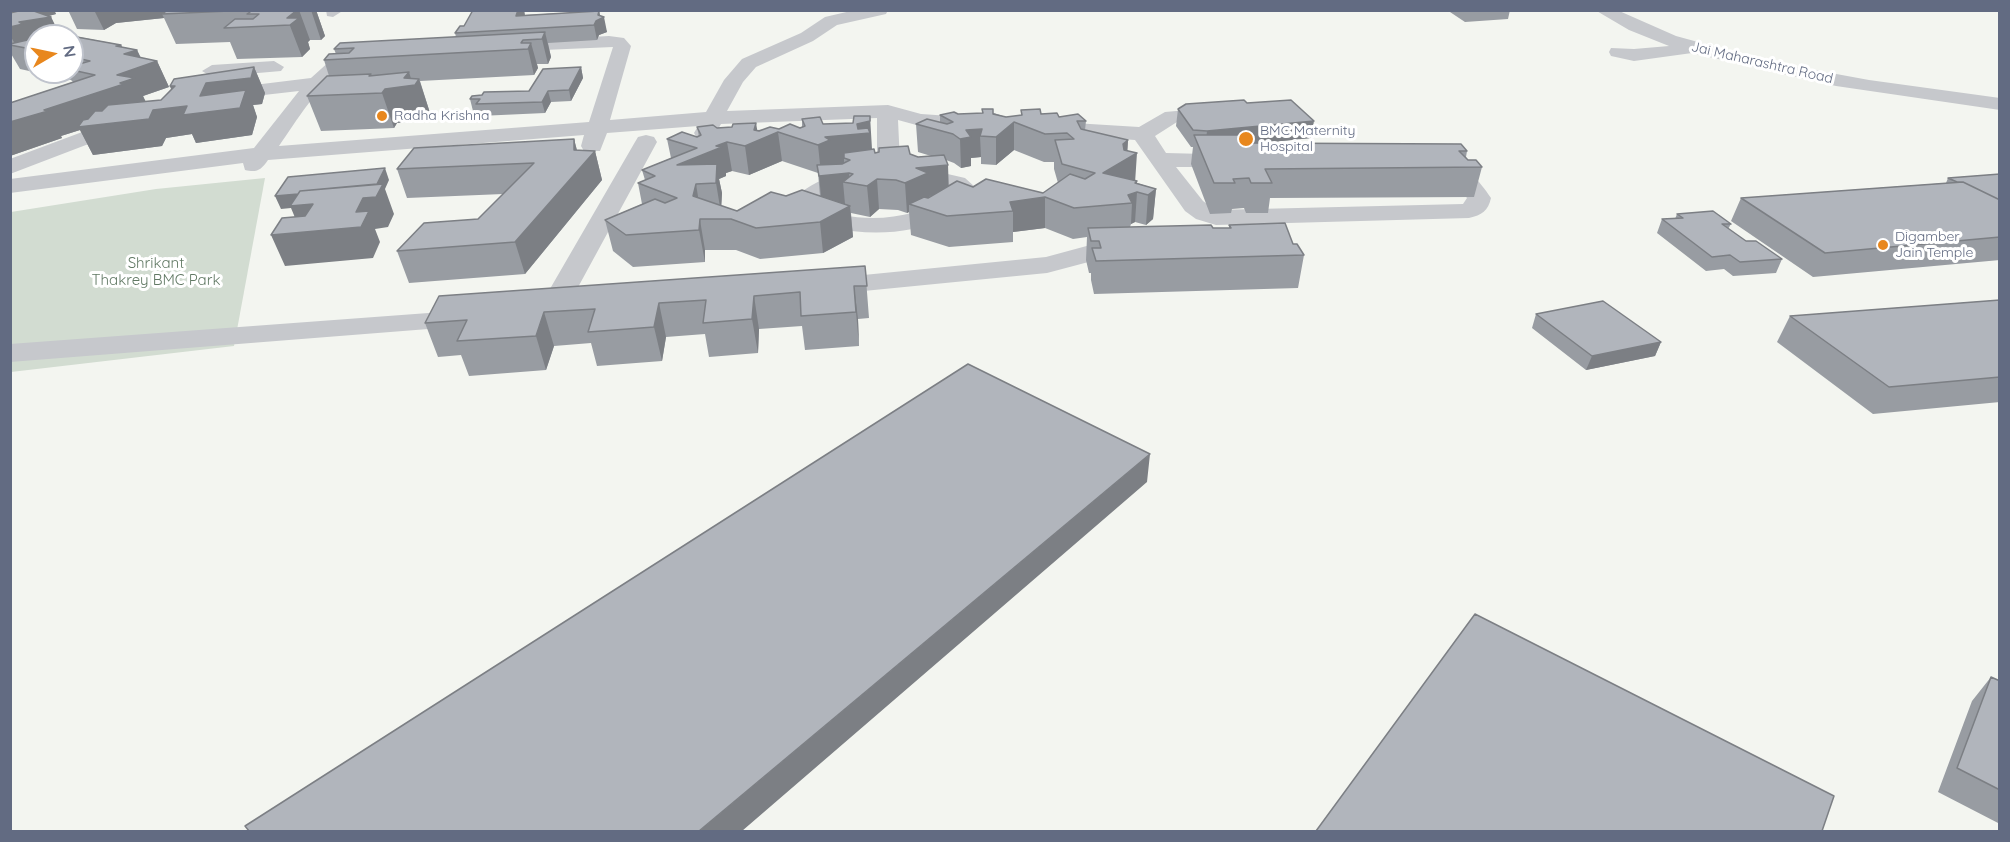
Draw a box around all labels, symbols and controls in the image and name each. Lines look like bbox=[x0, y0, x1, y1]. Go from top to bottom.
north arrow bbox=[24, 24, 84, 84]
street label: Jai Maharashtra Road bbox=[1689, 39, 1835, 87]
text: N bbox=[59, 44, 81, 59]
place label: Radha Krishna bbox=[394, 108, 489, 124]
marker: Radha Krishna bbox=[375, 109, 389, 123]
place label: BMC Maternity Hospital bbox=[1260, 123, 1355, 156]
marker: BMC Maternity Hospital bbox=[1237, 130, 1255, 148]
place label: Digamber Jain Temple bbox=[1895, 229, 1973, 262]
marker: Digamber Jain Temple bbox=[1876, 238, 1890, 252]
park label: Shrikant Thakrey BMC Park bbox=[92, 254, 220, 289]

